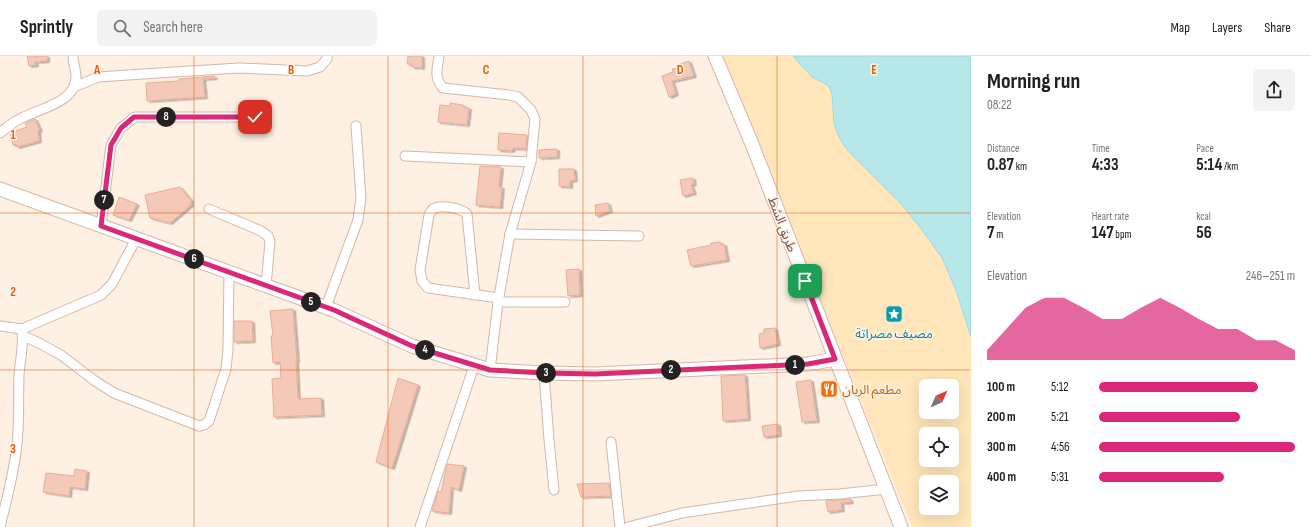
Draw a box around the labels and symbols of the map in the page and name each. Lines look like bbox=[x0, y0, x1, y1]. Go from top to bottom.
text: A bbox=[93, 62, 101, 78]
text: B bbox=[288, 62, 294, 78]
text: C bbox=[483, 62, 490, 78]
text: D bbox=[677, 62, 684, 78]
text: E bbox=[871, 62, 877, 78]
pin bbox=[238, 100, 272, 134]
pin: 8 bbox=[156, 107, 176, 127]
text: 1 bbox=[10, 127, 16, 143]
pin: 7 bbox=[94, 190, 114, 210]
street label: طريق الشط bbox=[764, 194, 800, 255]
pin: 6 bbox=[184, 249, 204, 269]
pin bbox=[788, 264, 822, 298]
text: 2 bbox=[10, 284, 16, 300]
pin: 5 bbox=[301, 292, 321, 312]
place icon: مصيف مصراتة bbox=[884, 304, 904, 324]
place label: مصيف مصراتة bbox=[855, 326, 933, 342]
pin: 4 bbox=[415, 340, 435, 360]
pin: 1 bbox=[785, 355, 805, 375]
pin: 2 bbox=[661, 360, 681, 380]
pin: 3 bbox=[536, 363, 556, 383]
restaurant icon: مطعم الربان bbox=[819, 379, 839, 399]
north arrow bbox=[919, 379, 959, 419]
place label: مطعم الربان bbox=[842, 382, 902, 400]
text: 3 bbox=[10, 441, 16, 457]

